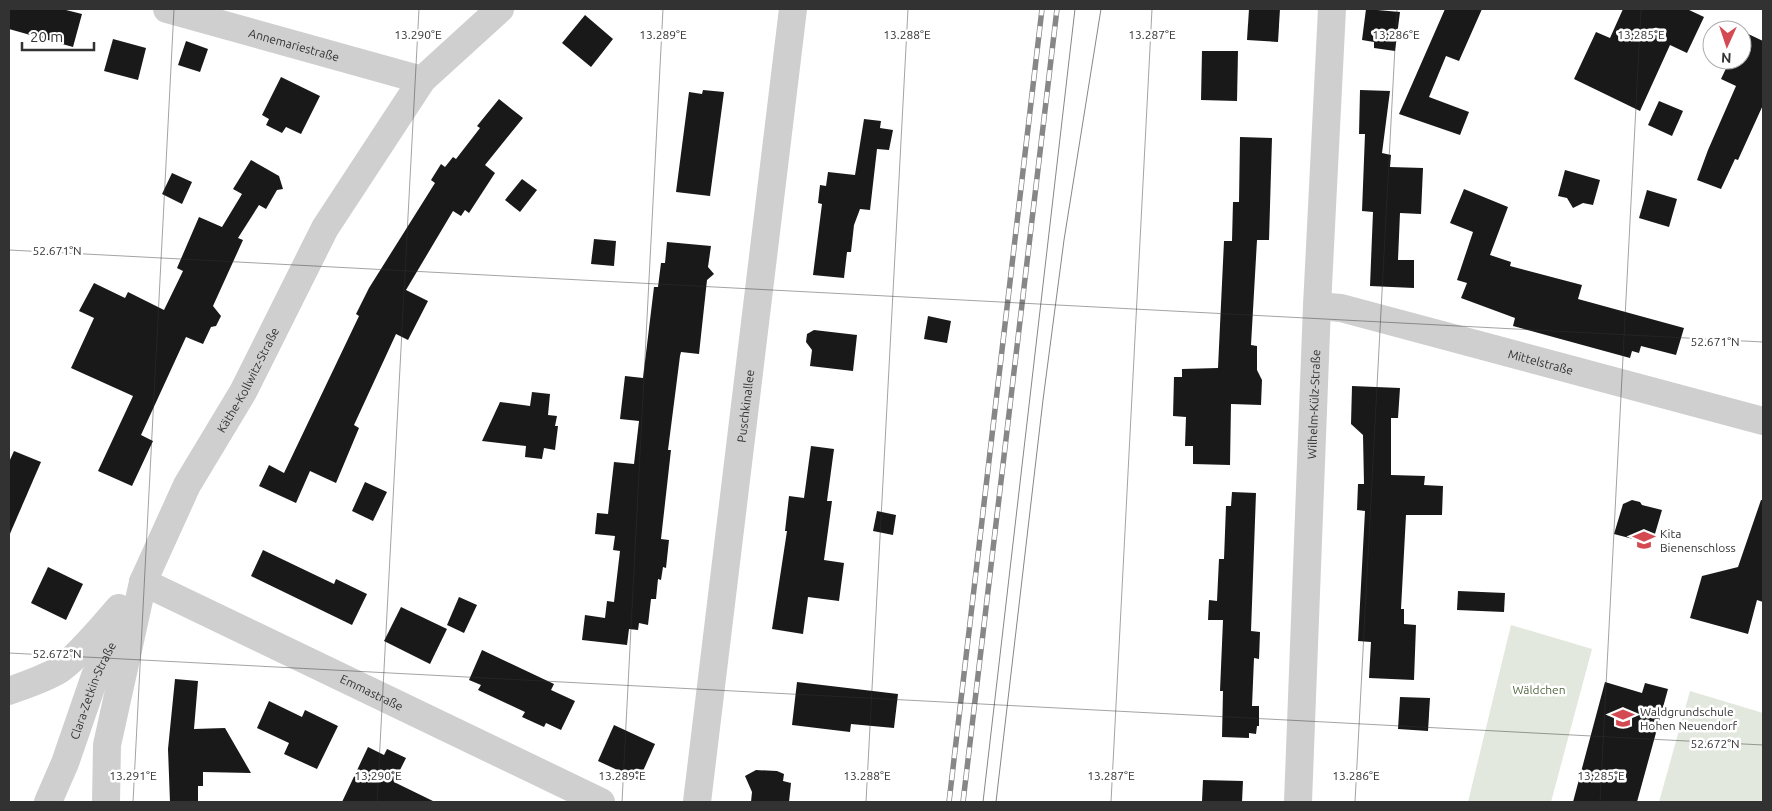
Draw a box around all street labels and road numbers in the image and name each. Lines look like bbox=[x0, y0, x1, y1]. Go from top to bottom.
street label: Annemariestraße bbox=[247, 26, 341, 63]
street label: Käthe-Kollwitz-Straße bbox=[214, 325, 281, 434]
street label: Mittelstraße bbox=[1507, 347, 1575, 376]
street label: Wilhelm-Külz-Straße bbox=[1305, 349, 1322, 459]
street label: Puschkinallee bbox=[734, 369, 756, 443]
street label: Clara-Zetkin-Straße bbox=[67, 640, 118, 741]
street label: Emmastraße bbox=[338, 671, 405, 713]

